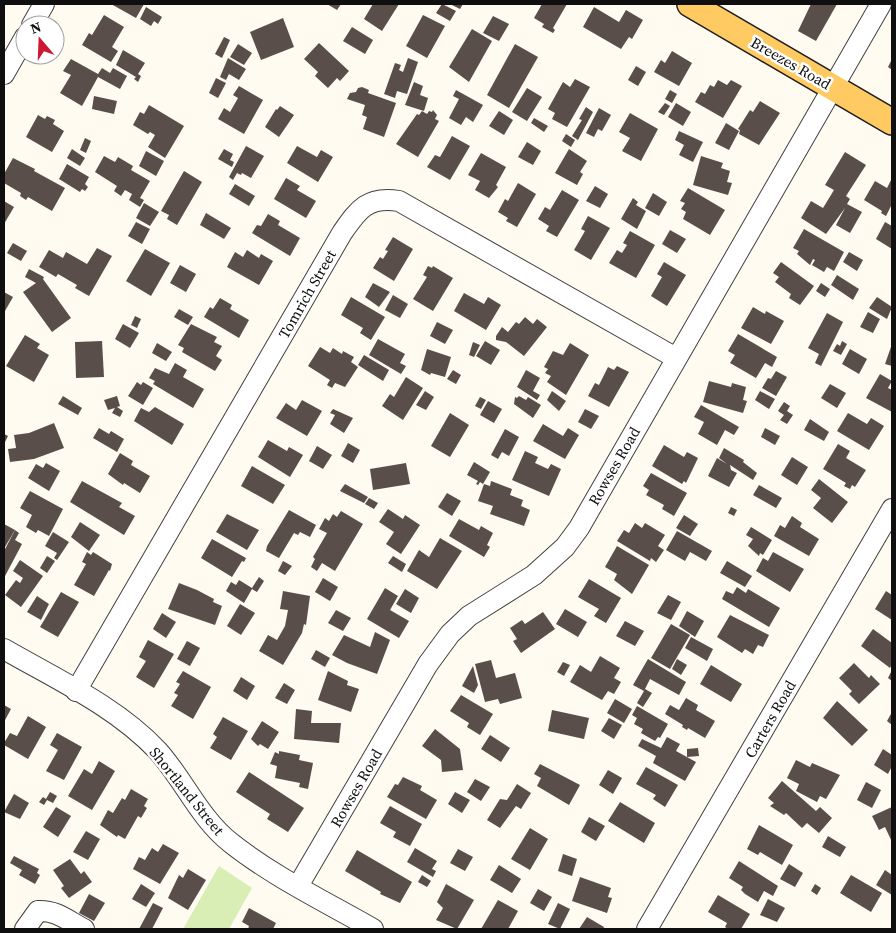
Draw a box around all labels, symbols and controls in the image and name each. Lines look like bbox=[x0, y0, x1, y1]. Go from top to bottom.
north arrow bbox=[15, 15, 65, 65]
text: N bbox=[28, 17, 44, 39]
street label: Breezes Road bbox=[747, 32, 835, 95]
street label: Tomrich Street bbox=[273, 246, 341, 342]
street label: Rowses Road bbox=[583, 423, 645, 509]
street label: Carters Road bbox=[739, 676, 801, 762]
street label: Shortland Street bbox=[145, 742, 229, 840]
street label: Rowses Road bbox=[325, 745, 387, 831]

